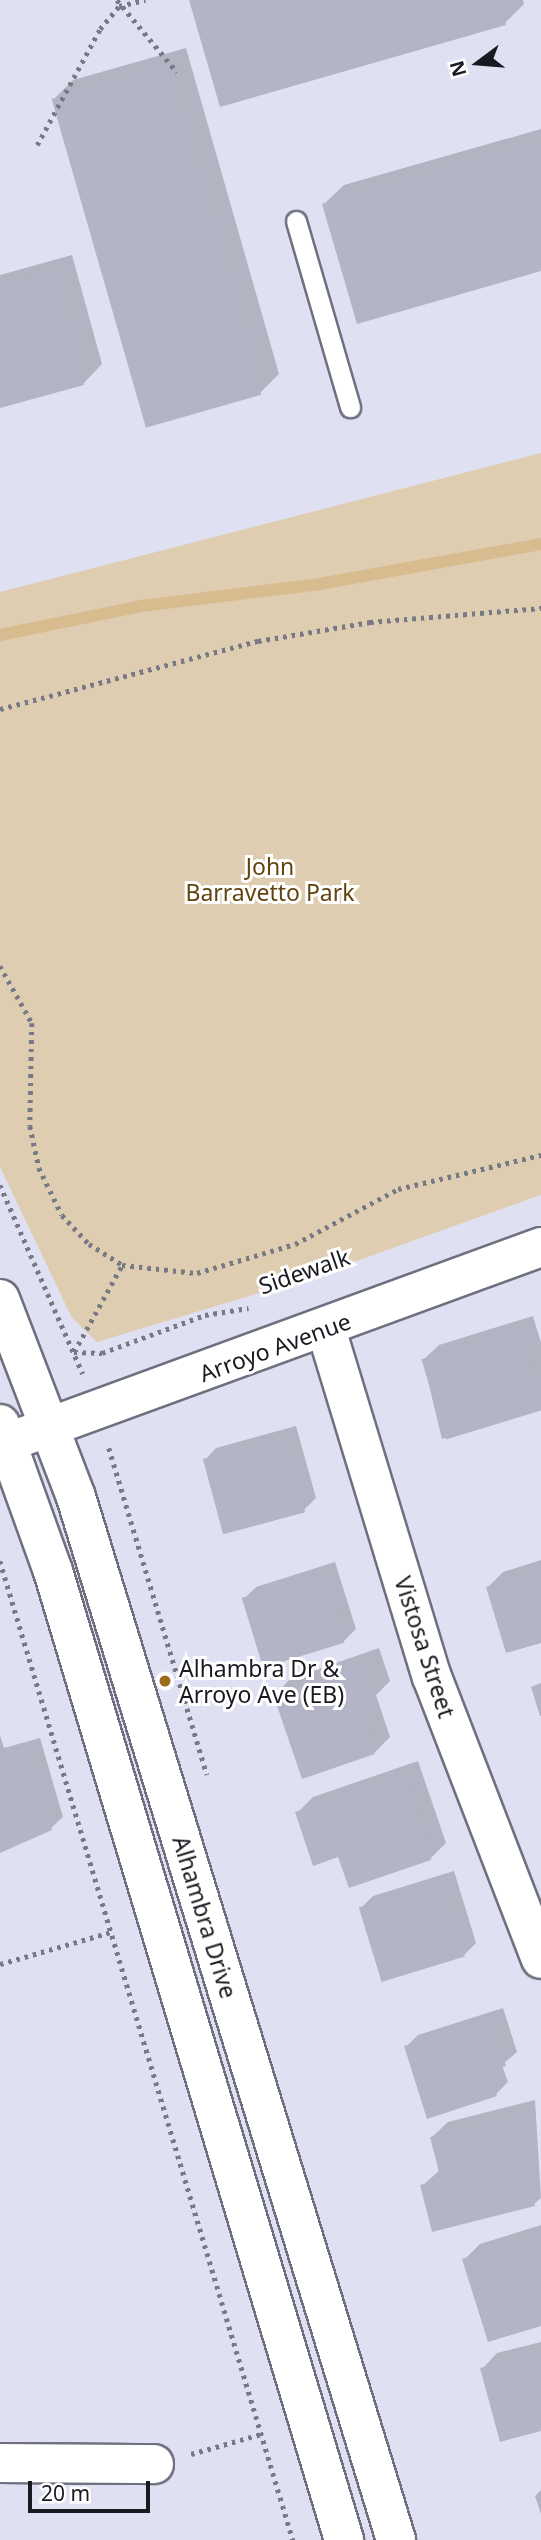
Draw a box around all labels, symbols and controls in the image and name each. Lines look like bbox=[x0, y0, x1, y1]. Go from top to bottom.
north arrow bbox=[443, 28, 513, 98]
text: N bbox=[443, 58, 472, 80]
park label: John Barravetto Park bbox=[185, 852, 355, 906]
street label: Sidewalk bbox=[255, 1243, 353, 1299]
street label: Arroyo Avenue bbox=[196, 1307, 354, 1387]
street label: Vistosa Street bbox=[389, 1573, 461, 1721]
place label: Alhambra Dr & Arroyo Ave (EB) bbox=[179, 1654, 344, 1708]
marker: Alhambra Dr & Arroyo Ave (EB) bbox=[157, 1673, 173, 1689]
street label: Alhambra Drive bbox=[167, 1833, 243, 2001]
scale bar bbox=[32, 2466, 154, 2510]
text: 20 m bbox=[41, 2479, 90, 2507]

